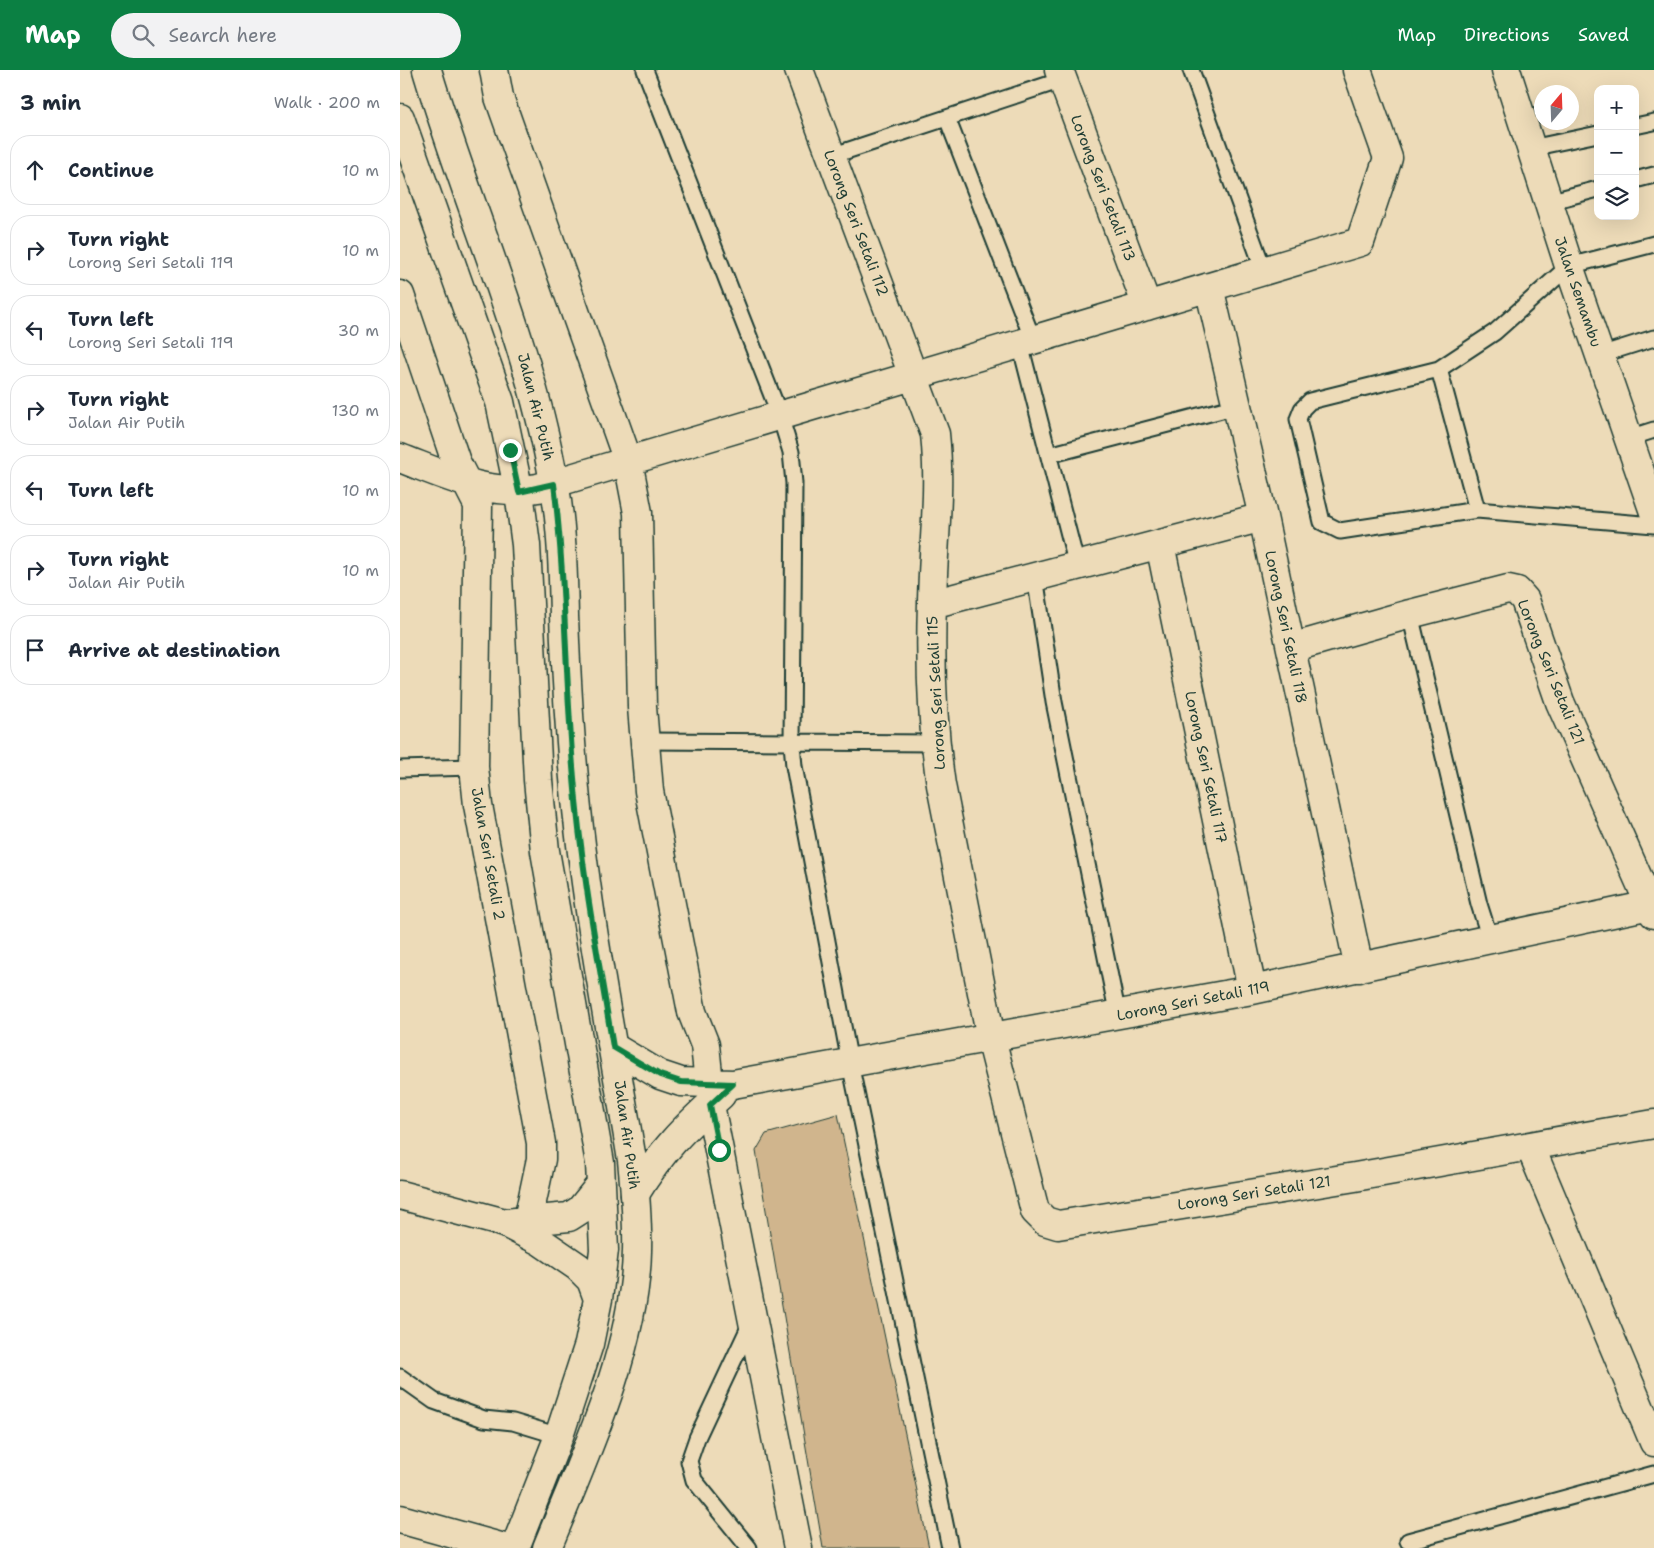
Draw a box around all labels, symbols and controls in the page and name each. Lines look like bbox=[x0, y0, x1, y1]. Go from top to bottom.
search box bbox=[111, 13, 461, 58]
text: Map bbox=[25, 19, 81, 51]
icon: search bbox=[129, 21, 157, 49]
text: Search here bbox=[169, 23, 277, 48]
text: Map bbox=[1398, 23, 1436, 47]
text: Directions bbox=[1464, 23, 1550, 47]
text: Saved bbox=[1578, 23, 1629, 47]
north arrow bbox=[1534, 85, 1579, 130]
map controls bbox=[1594, 85, 1639, 220]
button: + bbox=[1594, 85, 1639, 130]
text: 3 min bbox=[20, 89, 81, 117]
text: Walk · 200 m bbox=[274, 92, 380, 113]
street label: Lorong Seri Setali 113 bbox=[1066, 112, 1140, 264]
button: − bbox=[1594, 130, 1639, 175]
street label: Lorong Seri Setali 112 bbox=[819, 147, 893, 299]
icon: ahead bbox=[21, 156, 49, 184]
text: Continue bbox=[68, 158, 154, 183]
text: 10 m bbox=[342, 160, 379, 181]
button: layers bbox=[1594, 175, 1639, 220]
text: Turn right bbox=[68, 227, 169, 252]
street label: Jalan Semambu bbox=[1550, 234, 1606, 350]
icon: right bbox=[21, 236, 49, 264]
text: 10 m bbox=[342, 240, 379, 261]
text: Lorong Seri Setali 119 bbox=[68, 252, 234, 273]
text: Turn left bbox=[68, 307, 154, 332]
icon: left bbox=[21, 316, 49, 344]
text: 30 m bbox=[338, 320, 379, 341]
text: Lorong Seri Setali 119 bbox=[68, 332, 234, 353]
street label: Jalan Air Putih bbox=[513, 351, 559, 463]
text: Turn right bbox=[68, 387, 169, 412]
icon: right bbox=[21, 396, 49, 424]
text: 130 m bbox=[332, 400, 379, 421]
text: Jalan Air Putih bbox=[68, 412, 185, 433]
route end bbox=[499, 439, 522, 462]
icon: left bbox=[21, 476, 49, 504]
text: Turn left bbox=[68, 478, 154, 503]
text: 10 m bbox=[342, 480, 379, 501]
text: Turn right bbox=[68, 547, 169, 572]
street label: Lorong Seri Setali 118 bbox=[1260, 549, 1312, 705]
icon: right bbox=[21, 556, 49, 584]
text: 10 m bbox=[342, 560, 379, 581]
text: Jalan Air Putih bbox=[68, 572, 185, 593]
street label: Lorong Seri Setali 121 bbox=[1513, 596, 1589, 748]
street label: Lorong Seri Setali 115 bbox=[922, 615, 950, 771]
icon: arrive bbox=[21, 636, 49, 664]
text: Arrive at destination bbox=[68, 638, 280, 663]
street label: Lorong Seri Setali 117 bbox=[1180, 689, 1232, 845]
street label: Jalan Seri Setali 2 bbox=[466, 786, 510, 922]
street label: Lorong Seri Setali 119 bbox=[1115, 976, 1271, 1026]
street label: Jalan Air Putih bbox=[609, 1079, 645, 1191]
route start bbox=[708, 1139, 731, 1162]
street label: Lorong Seri Setali 121 bbox=[1176, 1171, 1332, 1215]

